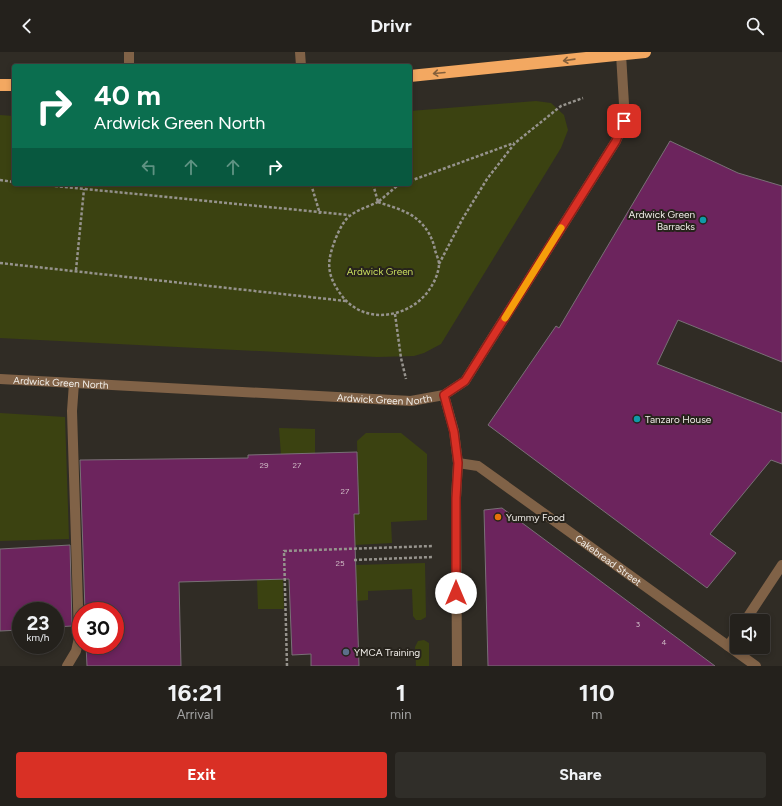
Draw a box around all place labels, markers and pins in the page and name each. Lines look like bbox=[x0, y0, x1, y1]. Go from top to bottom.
pin bbox=[607, 104, 641, 138]
place label: Ardwick Green Barracks bbox=[629, 208, 695, 233]
marker: Ardwick Green Barracks bbox=[698, 215, 708, 225]
place label: Tanzaro House bbox=[645, 413, 712, 426]
marker: Tanzaro House bbox=[632, 414, 642, 424]
place label: Yummy Food bbox=[506, 511, 565, 524]
marker: Yummy Food bbox=[493, 512, 503, 522]
place label: YMCA Training bbox=[354, 646, 420, 659]
marker: YMCA Training bbox=[341, 647, 351, 657]

